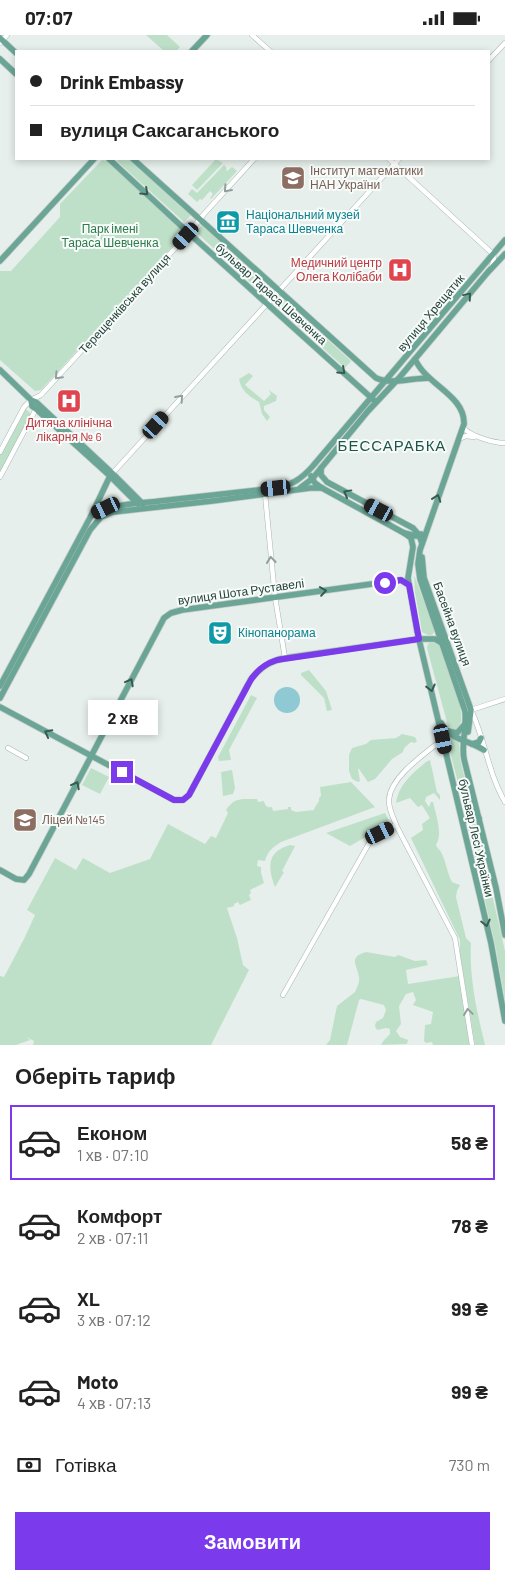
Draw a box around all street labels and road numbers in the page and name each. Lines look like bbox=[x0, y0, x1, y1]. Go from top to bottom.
street label: бульвар Тараса Шевченка bbox=[213, 240, 330, 348]
street label: Терещенківська вулиця bbox=[76, 250, 174, 357]
street label: вулиця Хрещатик bbox=[394, 270, 468, 354]
street label: вулиця Шота Руставелі bbox=[177, 575, 305, 608]
street label: Басейна вулиця bbox=[430, 580, 475, 668]
street label: бульвар Лесі Українки bbox=[456, 777, 497, 898]

